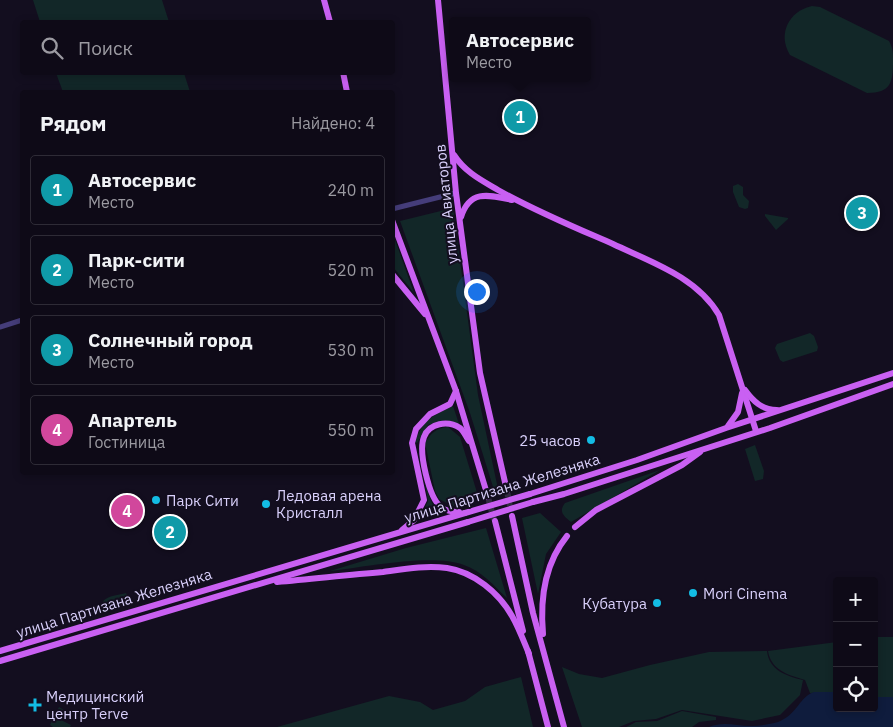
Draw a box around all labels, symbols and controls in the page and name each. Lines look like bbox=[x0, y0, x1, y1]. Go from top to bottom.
popup bbox=[449, 17, 591, 82]
search box bbox=[20, 20, 395, 75]
text: Автосервис bbox=[466, 28, 574, 52]
icon: search bbox=[38, 34, 66, 62]
text: Поиск bbox=[78, 36, 133, 60]
text: Место bbox=[466, 52, 512, 72]
pin: 1 bbox=[504, 98, 536, 136]
text: Рядом bbox=[40, 109, 107, 137]
text: Найдено: 4 bbox=[291, 113, 375, 133]
street label: улица Авиаторов bbox=[430, 143, 462, 265]
text: Автосервис bbox=[88, 168, 196, 192]
text: 1 bbox=[52, 180, 62, 200]
text: 240 m bbox=[327, 180, 374, 200]
text: Место bbox=[88, 192, 134, 212]
pin: 3 bbox=[846, 194, 878, 232]
text: Парк-сити bbox=[88, 248, 185, 272]
text: 2 bbox=[52, 260, 62, 280]
text: 520 m bbox=[327, 260, 374, 280]
text: Место bbox=[88, 272, 134, 292]
your location bbox=[464, 279, 490, 305]
text: Солнечный город bbox=[88, 328, 252, 352]
text: 3 bbox=[52, 340, 62, 360]
text: 530 m bbox=[327, 340, 374, 360]
text: Место bbox=[88, 352, 134, 372]
text: Апартель bbox=[88, 408, 177, 432]
text: 4 bbox=[52, 420, 62, 440]
text: 550 m bbox=[327, 420, 374, 440]
place label: 25 часов bbox=[519, 431, 581, 450]
text: Гостиница bbox=[88, 432, 165, 452]
marker: 25 часов bbox=[585, 434, 597, 446]
street label: улица Партизана Железняка bbox=[402, 449, 602, 527]
place label: Ледовая арена Кристалл bbox=[276, 486, 382, 522]
place label: Парк Сити bbox=[166, 491, 239, 510]
pin: 4 bbox=[111, 492, 143, 530]
marker: Парк Сити bbox=[150, 494, 162, 506]
marker: Ледовая арена Кристалл bbox=[260, 498, 272, 510]
pin: 2 bbox=[154, 513, 186, 551]
street label: улица Партизана Железняка bbox=[14, 564, 214, 642]
map controls bbox=[833, 577, 878, 712]
button: + bbox=[833, 577, 878, 622]
place label: Mori Cinema bbox=[703, 584, 787, 603]
marker: Mori Cinema bbox=[687, 587, 699, 599]
place label: Кубатура bbox=[582, 594, 647, 613]
marker: Кубатура bbox=[651, 597, 663, 609]
button: − bbox=[833, 622, 878, 667]
button: locate bbox=[833, 667, 878, 712]
place label: Медицинский центр Terve bbox=[46, 687, 144, 723]
marker: Медицинский центр Terve bbox=[28, 698, 42, 712]

